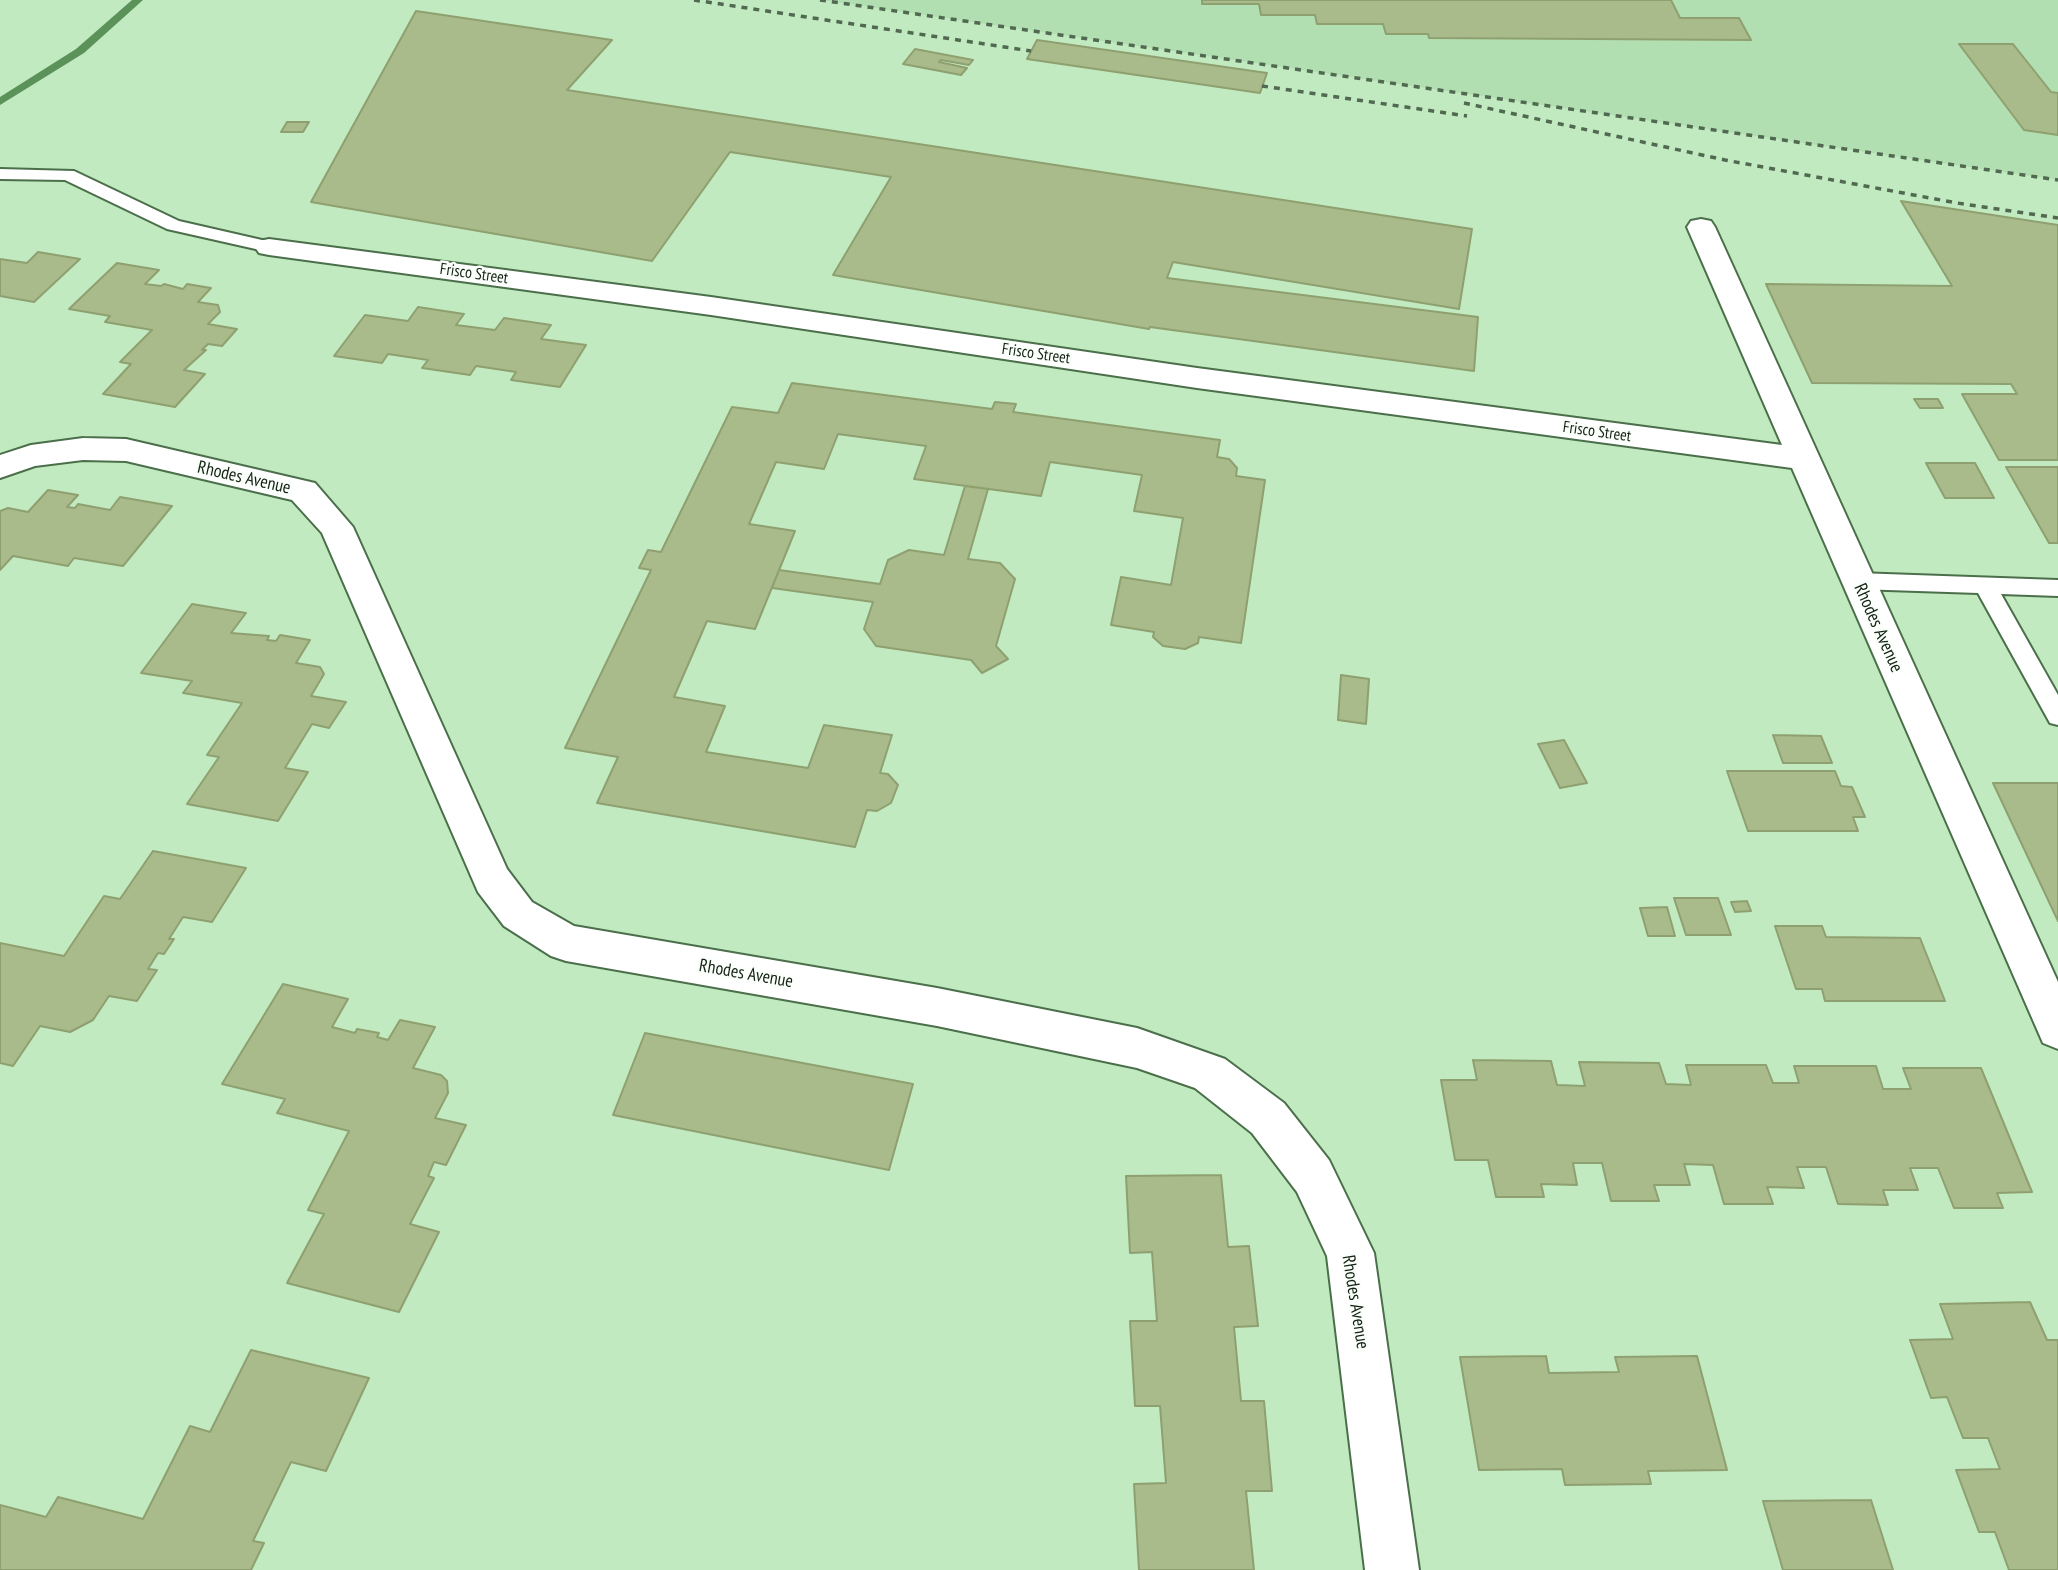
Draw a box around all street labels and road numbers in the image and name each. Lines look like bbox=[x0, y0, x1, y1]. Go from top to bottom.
street label: Frisco Street bbox=[439, 260, 509, 288]
street label: Frisco Street bbox=[1001, 340, 1071, 368]
street label: Frisco Street bbox=[1562, 418, 1632, 446]
street label: Rhodes Avenue bbox=[195, 457, 293, 499]
street label: Rhodes Avenue bbox=[1849, 580, 1907, 676]
street label: Rhodes Avenue bbox=[697, 955, 795, 993]
street label: Rhodes Avenue bbox=[1337, 1253, 1373, 1351]

